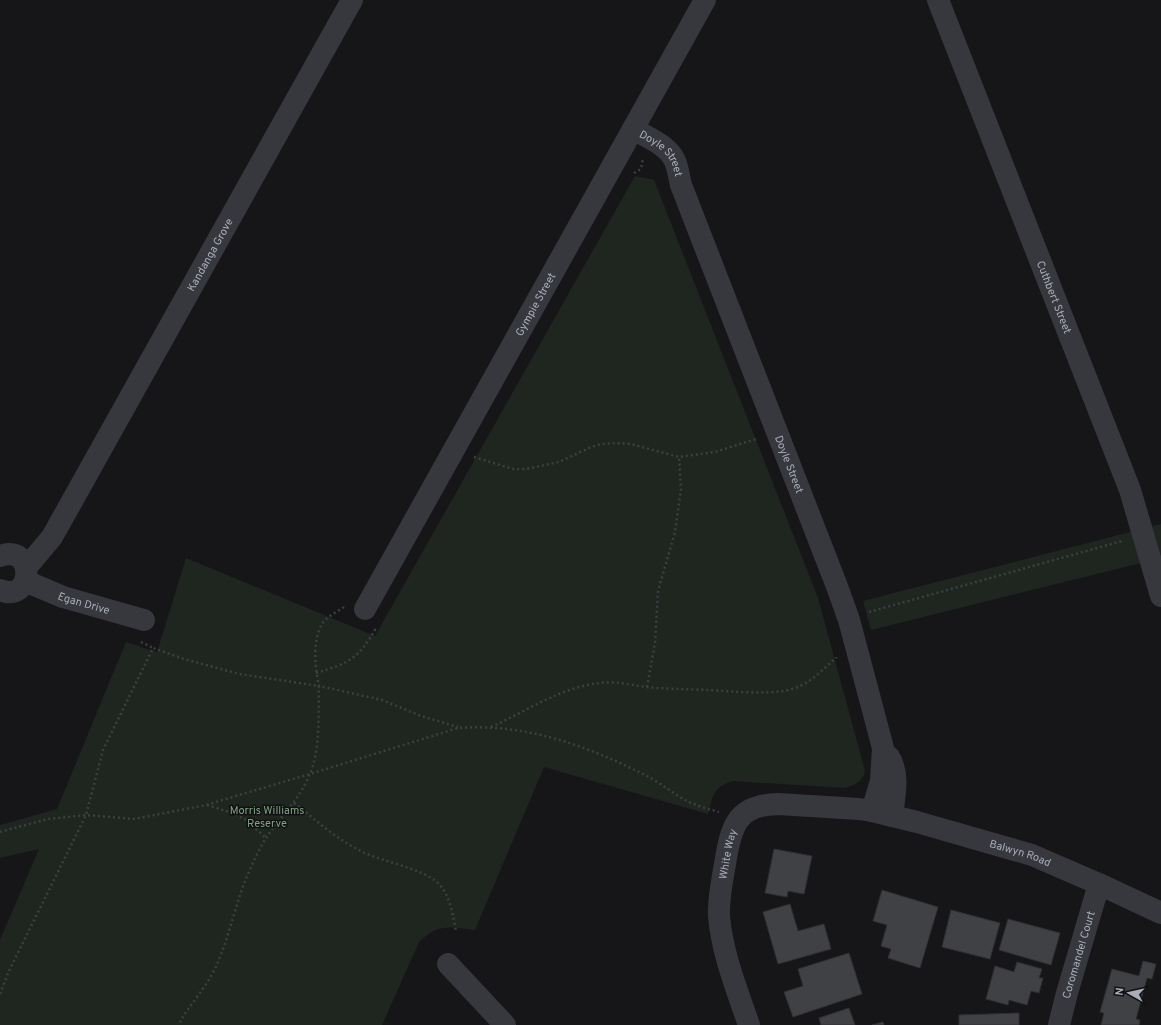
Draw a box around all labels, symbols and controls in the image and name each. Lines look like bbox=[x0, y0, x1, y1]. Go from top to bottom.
street label: Doyle Street bbox=[637, 128, 685, 178]
street label: Kandanga Grove bbox=[185, 216, 237, 294]
street label: Cuthbert Street bbox=[1033, 259, 1074, 336]
street label: Gympie Street bbox=[513, 271, 559, 339]
street label: Doyle Street bbox=[771, 434, 806, 496]
street label: Egan Drive bbox=[55, 590, 111, 618]
park label: Morris Williams Reserve bbox=[230, 804, 304, 831]
street label: White Way bbox=[716, 827, 741, 880]
street label: Balwyn Road bbox=[988, 837, 1053, 870]
street label: Coromandel Court bbox=[1060, 909, 1099, 1000]
north arrow bbox=[1109, 973, 1149, 1013]
text: N bbox=[1113, 987, 1128, 997]

